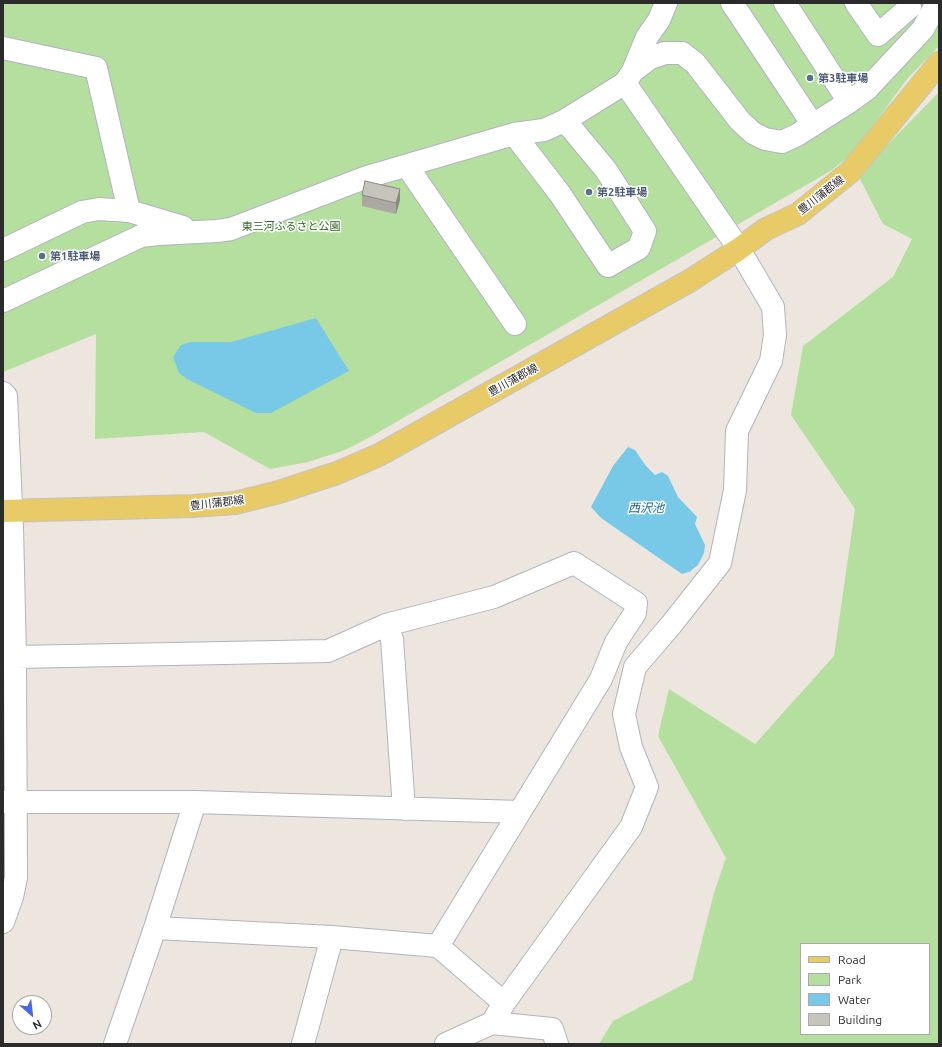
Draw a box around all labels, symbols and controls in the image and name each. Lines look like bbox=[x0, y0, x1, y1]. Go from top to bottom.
place label: 第3駐車場 bbox=[818, 71, 868, 85]
marker: 第3駐車場 bbox=[805, 73, 815, 83]
street label: 豊川蒲郡線 bbox=[795, 173, 847, 217]
place label: 第2駐車場 bbox=[597, 185, 647, 199]
marker: 第2駐車場 bbox=[584, 187, 594, 197]
park label: 東三河ふるさと公園 bbox=[242, 219, 340, 233]
place label: 第1駐車場 bbox=[50, 249, 100, 263]
marker: 第1駐車場 bbox=[37, 251, 47, 261]
street label: 豊川蒲郡線 bbox=[486, 361, 540, 399]
street label: 豊川蒲郡線 bbox=[189, 493, 245, 513]
water label: 西沢池 bbox=[628, 501, 664, 515]
legend bbox=[800, 943, 930, 1035]
text: Road bbox=[838, 953, 866, 966]
text: Park bbox=[838, 973, 862, 986]
text: Water bbox=[838, 993, 871, 1006]
north arrow bbox=[12, 995, 52, 1035]
text: Building bbox=[838, 1013, 882, 1026]
text: N bbox=[31, 1017, 44, 1032]

